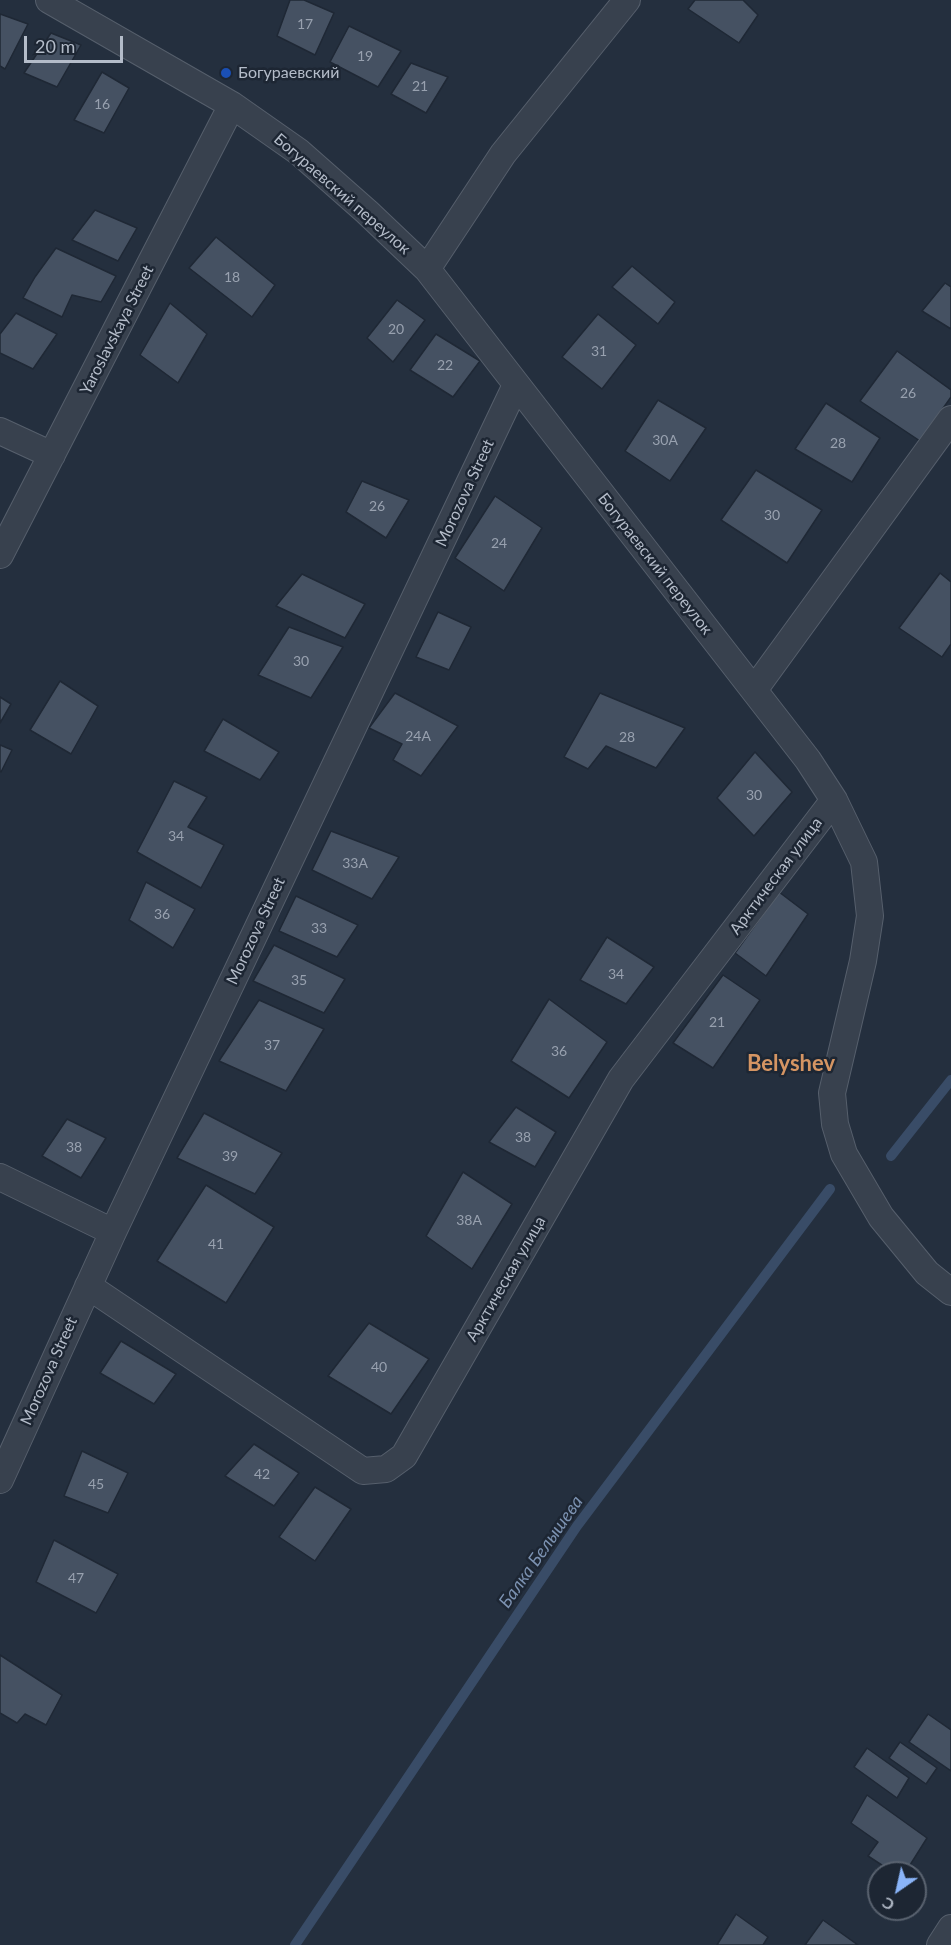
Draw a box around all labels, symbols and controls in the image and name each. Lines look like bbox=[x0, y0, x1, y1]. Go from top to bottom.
house number: 17 bbox=[297, 16, 313, 32]
scale bar bbox=[27, 24, 126, 62]
text: 20 m bbox=[35, 35, 75, 57]
house number: 19 bbox=[357, 48, 373, 64]
place label: Богураевский bbox=[238, 63, 339, 83]
marker: Богураевский bbox=[219, 66, 233, 80]
house number: 21 bbox=[412, 78, 428, 94]
house number: 16 bbox=[94, 96, 110, 112]
street label: Богураевский переулок bbox=[270, 130, 414, 258]
street label: Yaroslavskaya Street bbox=[76, 262, 158, 398]
house number: 18 bbox=[224, 269, 240, 285]
house number: 20 bbox=[388, 321, 404, 337]
house number: 31 bbox=[591, 343, 607, 359]
house number: 22 bbox=[437, 357, 453, 373]
house number: 26 bbox=[900, 385, 916, 401]
house number: 30А bbox=[652, 432, 678, 448]
house number: 28 bbox=[830, 435, 846, 451]
street label: Morozova Street bbox=[432, 436, 498, 550]
street label: Богураевский переулок bbox=[594, 489, 716, 639]
house number: 26 bbox=[369, 498, 385, 514]
house number: 30 bbox=[764, 507, 780, 523]
house number: 24 bbox=[491, 535, 507, 551]
house number: 30 bbox=[293, 653, 309, 669]
house number: 24А bbox=[405, 728, 431, 744]
house number: 28 bbox=[619, 729, 635, 745]
house number: 30 bbox=[746, 787, 762, 803]
street label: Арктическая улица bbox=[726, 814, 826, 938]
house number: 34 bbox=[168, 828, 184, 844]
house number: 33А bbox=[342, 855, 368, 871]
street label: Morozova Street bbox=[223, 874, 289, 988]
house number: 36 bbox=[154, 906, 170, 922]
house number: 33 bbox=[311, 920, 327, 936]
house number: 34 bbox=[608, 966, 624, 982]
house number: 35 bbox=[291, 972, 307, 988]
house number: 21 bbox=[709, 1014, 725, 1030]
house number: 37 bbox=[264, 1037, 280, 1053]
house number: 36 bbox=[551, 1043, 567, 1059]
district label: Belyshev bbox=[747, 1051, 835, 1077]
house number: 38 bbox=[515, 1129, 531, 1145]
house number: 38 bbox=[66, 1139, 82, 1155]
house number: 39 bbox=[222, 1148, 238, 1164]
house number: 38А bbox=[456, 1212, 482, 1228]
street label: Арктическая улица bbox=[462, 1213, 550, 1345]
house number: 41 bbox=[208, 1236, 224, 1252]
street label: Morozova Street bbox=[17, 1314, 81, 1428]
house number: 40 bbox=[371, 1359, 387, 1375]
house number: 42 bbox=[254, 1466, 270, 1482]
house number: 45 bbox=[88, 1476, 104, 1492]
water label: Балка Белышева bbox=[494, 1492, 588, 1612]
house number: 47 bbox=[68, 1570, 84, 1586]
north arrow bbox=[867, 1861, 927, 1921]
text: С bbox=[878, 1894, 897, 1916]

